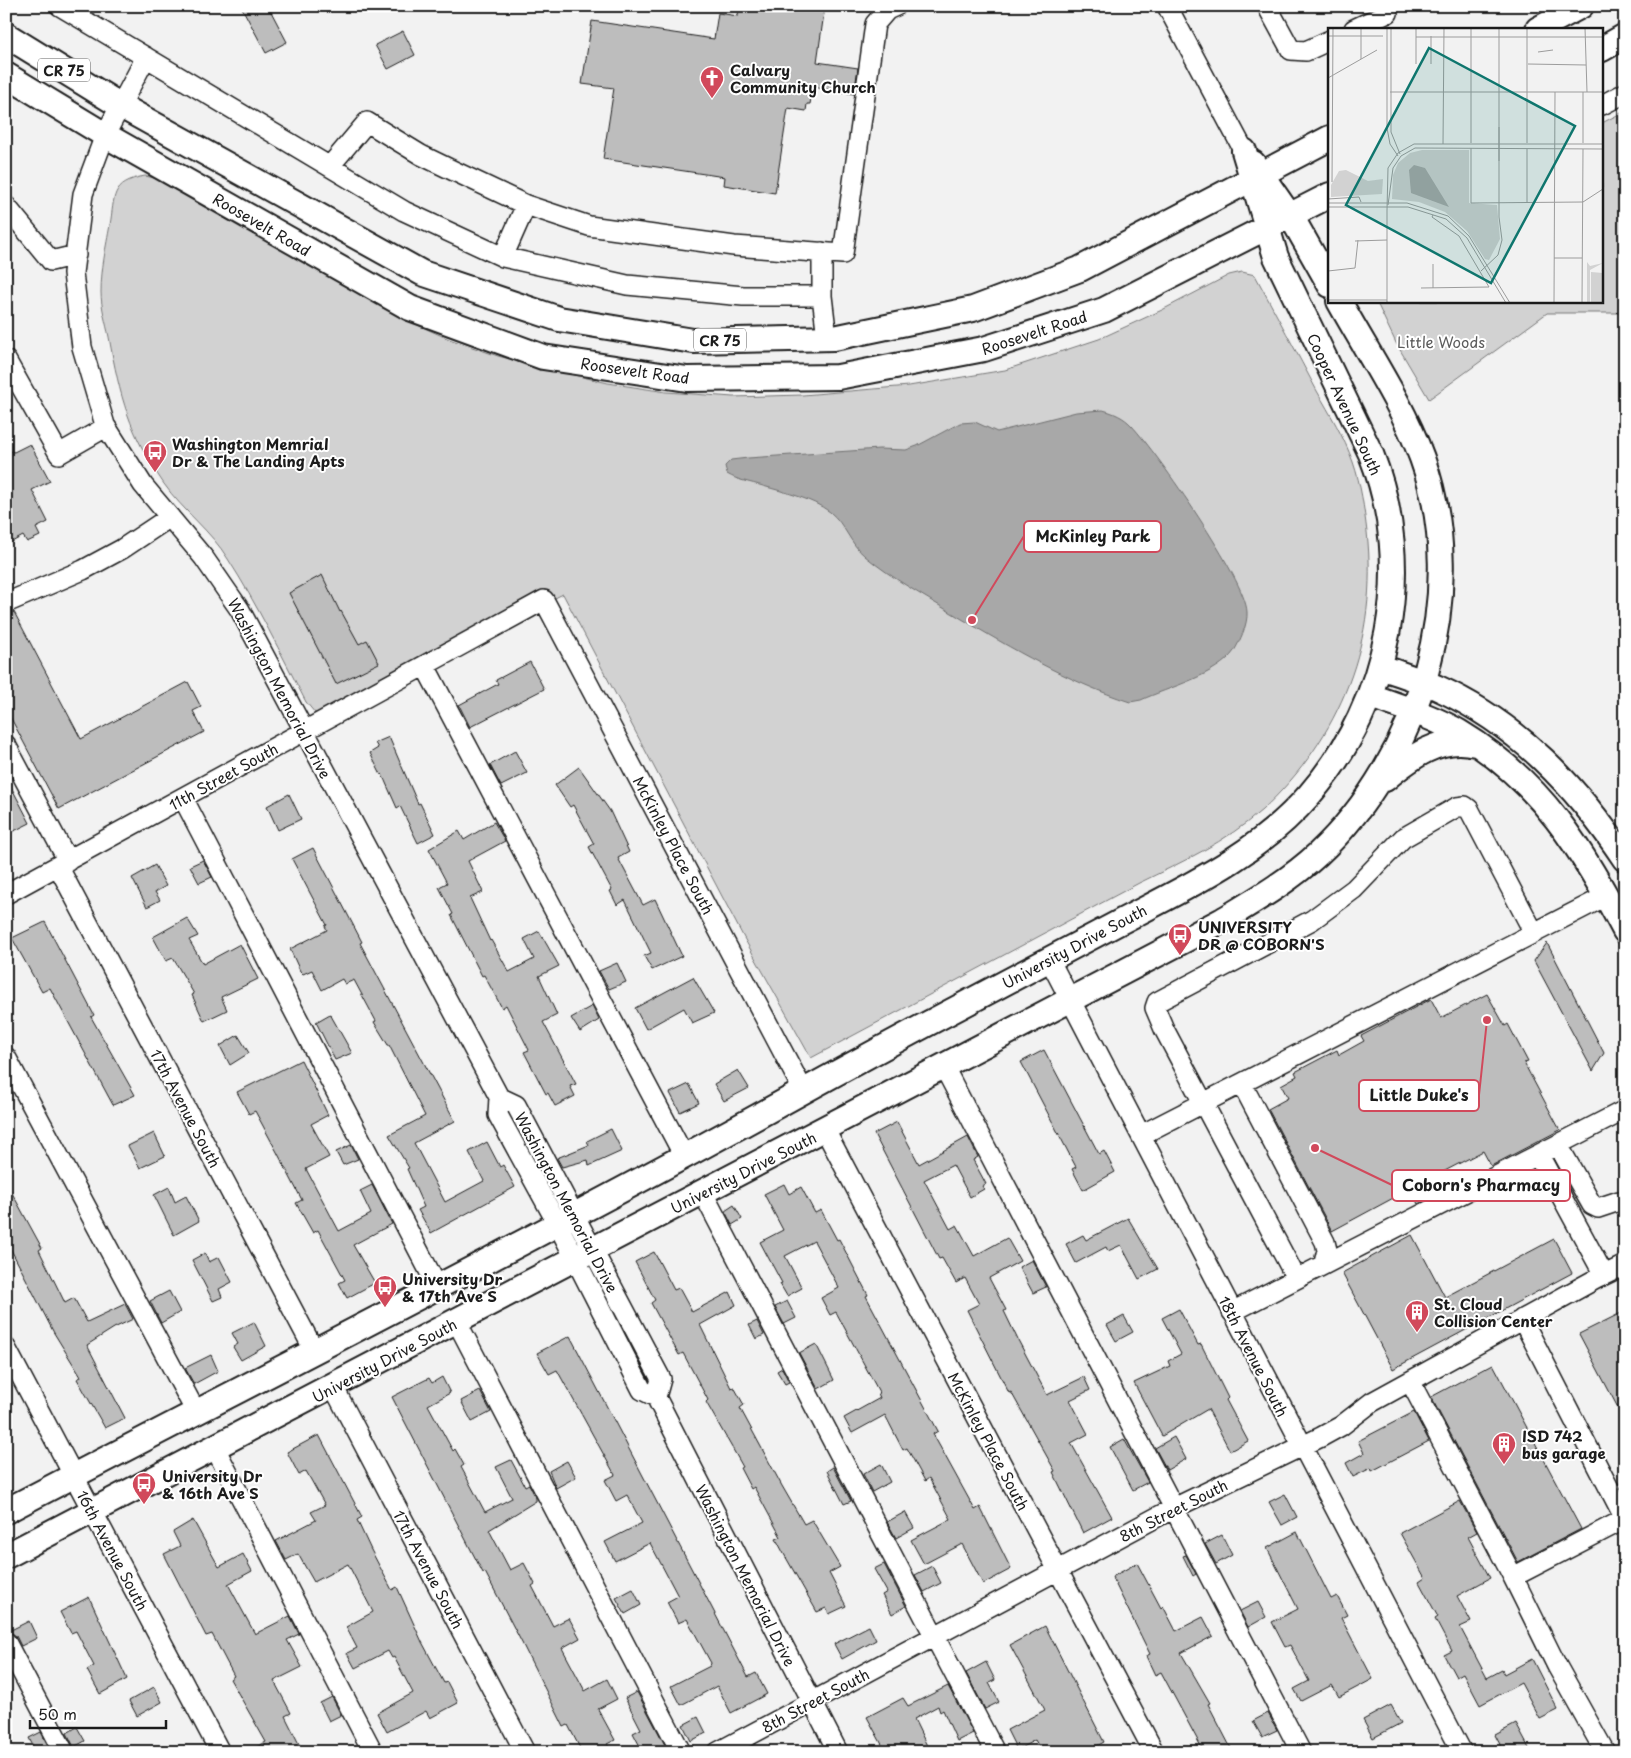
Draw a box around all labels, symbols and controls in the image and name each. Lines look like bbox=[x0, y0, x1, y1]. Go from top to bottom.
inset map bbox=[1328, 28, 1604, 302]
road number: CR 75 bbox=[38, 58, 90, 82]
place label: Calvary Community Church bbox=[730, 58, 876, 98]
church icon: Calvary Community Church bbox=[699, 65, 725, 99]
street label: Roosevelt Road bbox=[209, 187, 315, 261]
street label: Roosevelt Road bbox=[978, 304, 1090, 360]
road number: CR 75 bbox=[694, 328, 746, 352]
street label: Cooper Avenue South bbox=[1302, 329, 1388, 479]
park label: Little Woods bbox=[1397, 330, 1485, 353]
street label: Roosevelt Road bbox=[579, 351, 691, 389]
place label: Washington Memrial Dr & The Landing Apts bbox=[172, 432, 345, 472]
bus stop icon: Washington Memrial Dr & The Landing Apts bbox=[142, 439, 168, 473]
callout: McKinley Park bbox=[1024, 521, 1161, 552]
text: McKinley Park bbox=[1035, 523, 1151, 547]
street label: Washington Memorial Drive bbox=[223, 594, 337, 782]
street label: 11th Street South bbox=[164, 736, 282, 816]
street label: McKinley Place South bbox=[628, 772, 720, 918]
street label: University Drive South bbox=[997, 898, 1151, 994]
place label: UNIVERSITY DR @ COBORN'S bbox=[1198, 915, 1325, 955]
bus stop icon: UNIVERSITY DR @ COBORN'S bbox=[1167, 922, 1193, 956]
street label: 17th Avenue South bbox=[145, 1045, 227, 1171]
callout: Little Duke's bbox=[1359, 1080, 1479, 1111]
text: Little Duke's bbox=[1369, 1082, 1469, 1106]
street label: Washington Memorial Drive bbox=[510, 1108, 624, 1296]
street label: University Drive South bbox=[666, 1125, 820, 1219]
callout: Coborn's Pharmacy bbox=[1392, 1170, 1570, 1201]
text: Coborn's Pharmacy bbox=[1402, 1172, 1560, 1196]
place label: University Dr & 17th Ave S bbox=[402, 1267, 503, 1307]
bus stop icon: University Dr & 17th Ave S bbox=[372, 1274, 398, 1308]
street label: 18th Avenue South bbox=[1214, 1291, 1294, 1421]
place label: St. Cloud Collision Center bbox=[1434, 1292, 1553, 1332]
building icon: St. Cloud Collision Center bbox=[1404, 1299, 1430, 1333]
street label: University Drive South bbox=[307, 1312, 461, 1408]
street label: McKinley Place South bbox=[943, 1368, 1035, 1514]
place label: ISD 742 bus garage bbox=[1522, 1424, 1606, 1464]
building icon: ISD 742 bus garage bbox=[1491, 1431, 1517, 1465]
place label: University Dr & 16th Ave S bbox=[162, 1464, 263, 1504]
bus stop icon: University Dr & 16th Ave S bbox=[131, 1471, 157, 1505]
street label: 8th Street South bbox=[1115, 1473, 1231, 1547]
street label: Washington Memorial Drive bbox=[690, 1480, 802, 1670]
street label: 16th Avenue South bbox=[72, 1486, 154, 1614]
street label: 17th Avenue South bbox=[388, 1506, 470, 1632]
street label: 8th Street South bbox=[757, 1662, 873, 1738]
scale bar bbox=[30, 1698, 166, 1730]
text: 50 m bbox=[38, 1702, 77, 1725]

